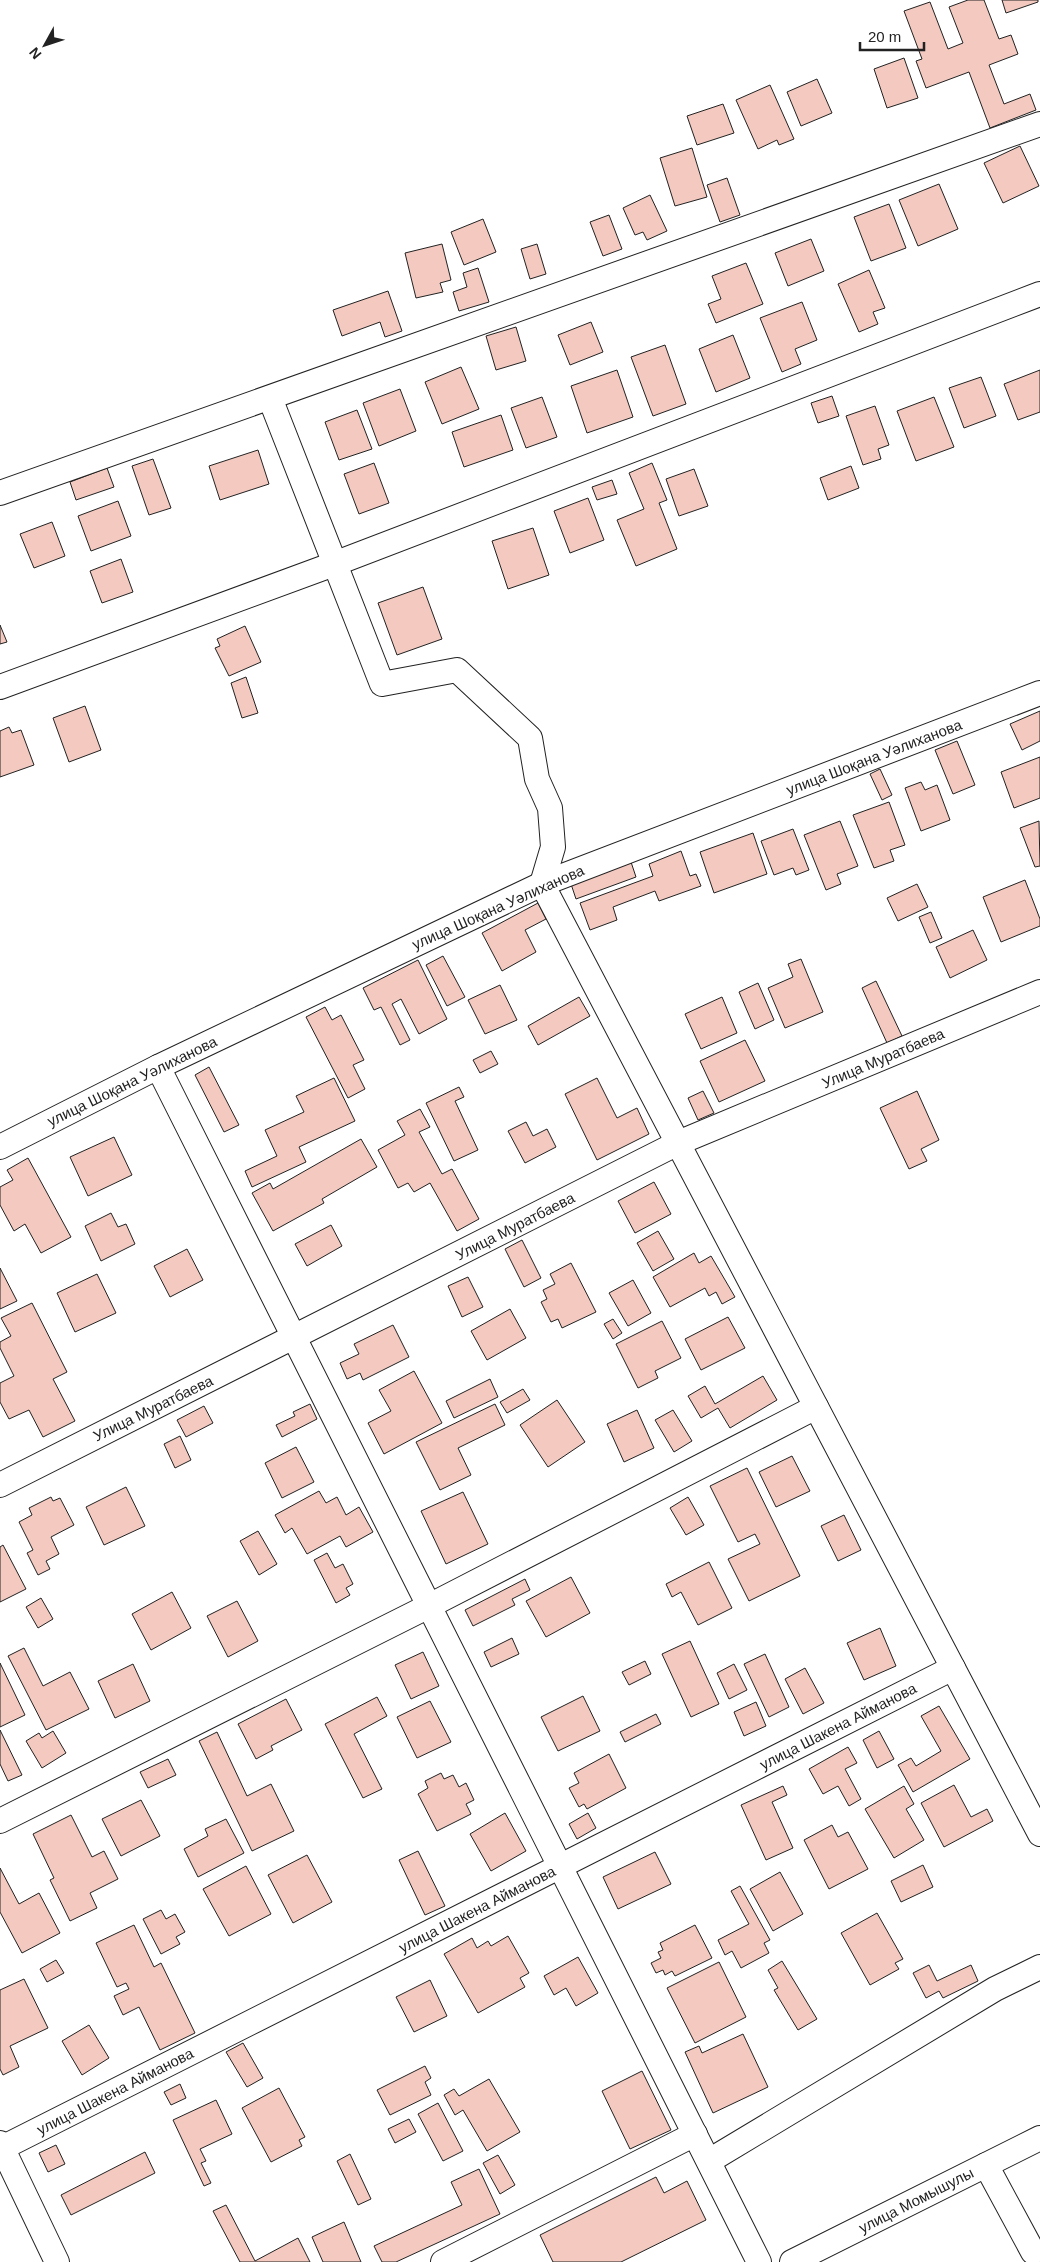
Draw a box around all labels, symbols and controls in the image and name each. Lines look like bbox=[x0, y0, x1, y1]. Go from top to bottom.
north arrow bbox=[20, 20, 70, 70]
scale bar bbox=[860, 20, 924, 52]
text: 20 m bbox=[868, 28, 901, 45]
text: N bbox=[26, 44, 44, 62]
street label: улица Шоқана Уәлиханова bbox=[784, 715, 965, 798]
street label: улица Шоқана Уәлиханова bbox=[409, 861, 587, 953]
street label: Улица Муратбаева bbox=[819, 1024, 947, 1091]
street label: улица Шоқана Уәлиханова bbox=[44, 1032, 220, 1130]
street label: Улица Муратбаева bbox=[453, 1188, 578, 1263]
street label: Улица Муратбаева bbox=[90, 1371, 216, 1444]
street label: улица Шакена Айманова bbox=[757, 1679, 920, 1773]
street label: улица Шакена Айманова bbox=[396, 1862, 559, 1956]
street label: улица Шакена Айманова bbox=[34, 2044, 197, 2138]
street label: улица Момышулы bbox=[856, 2164, 976, 2236]

